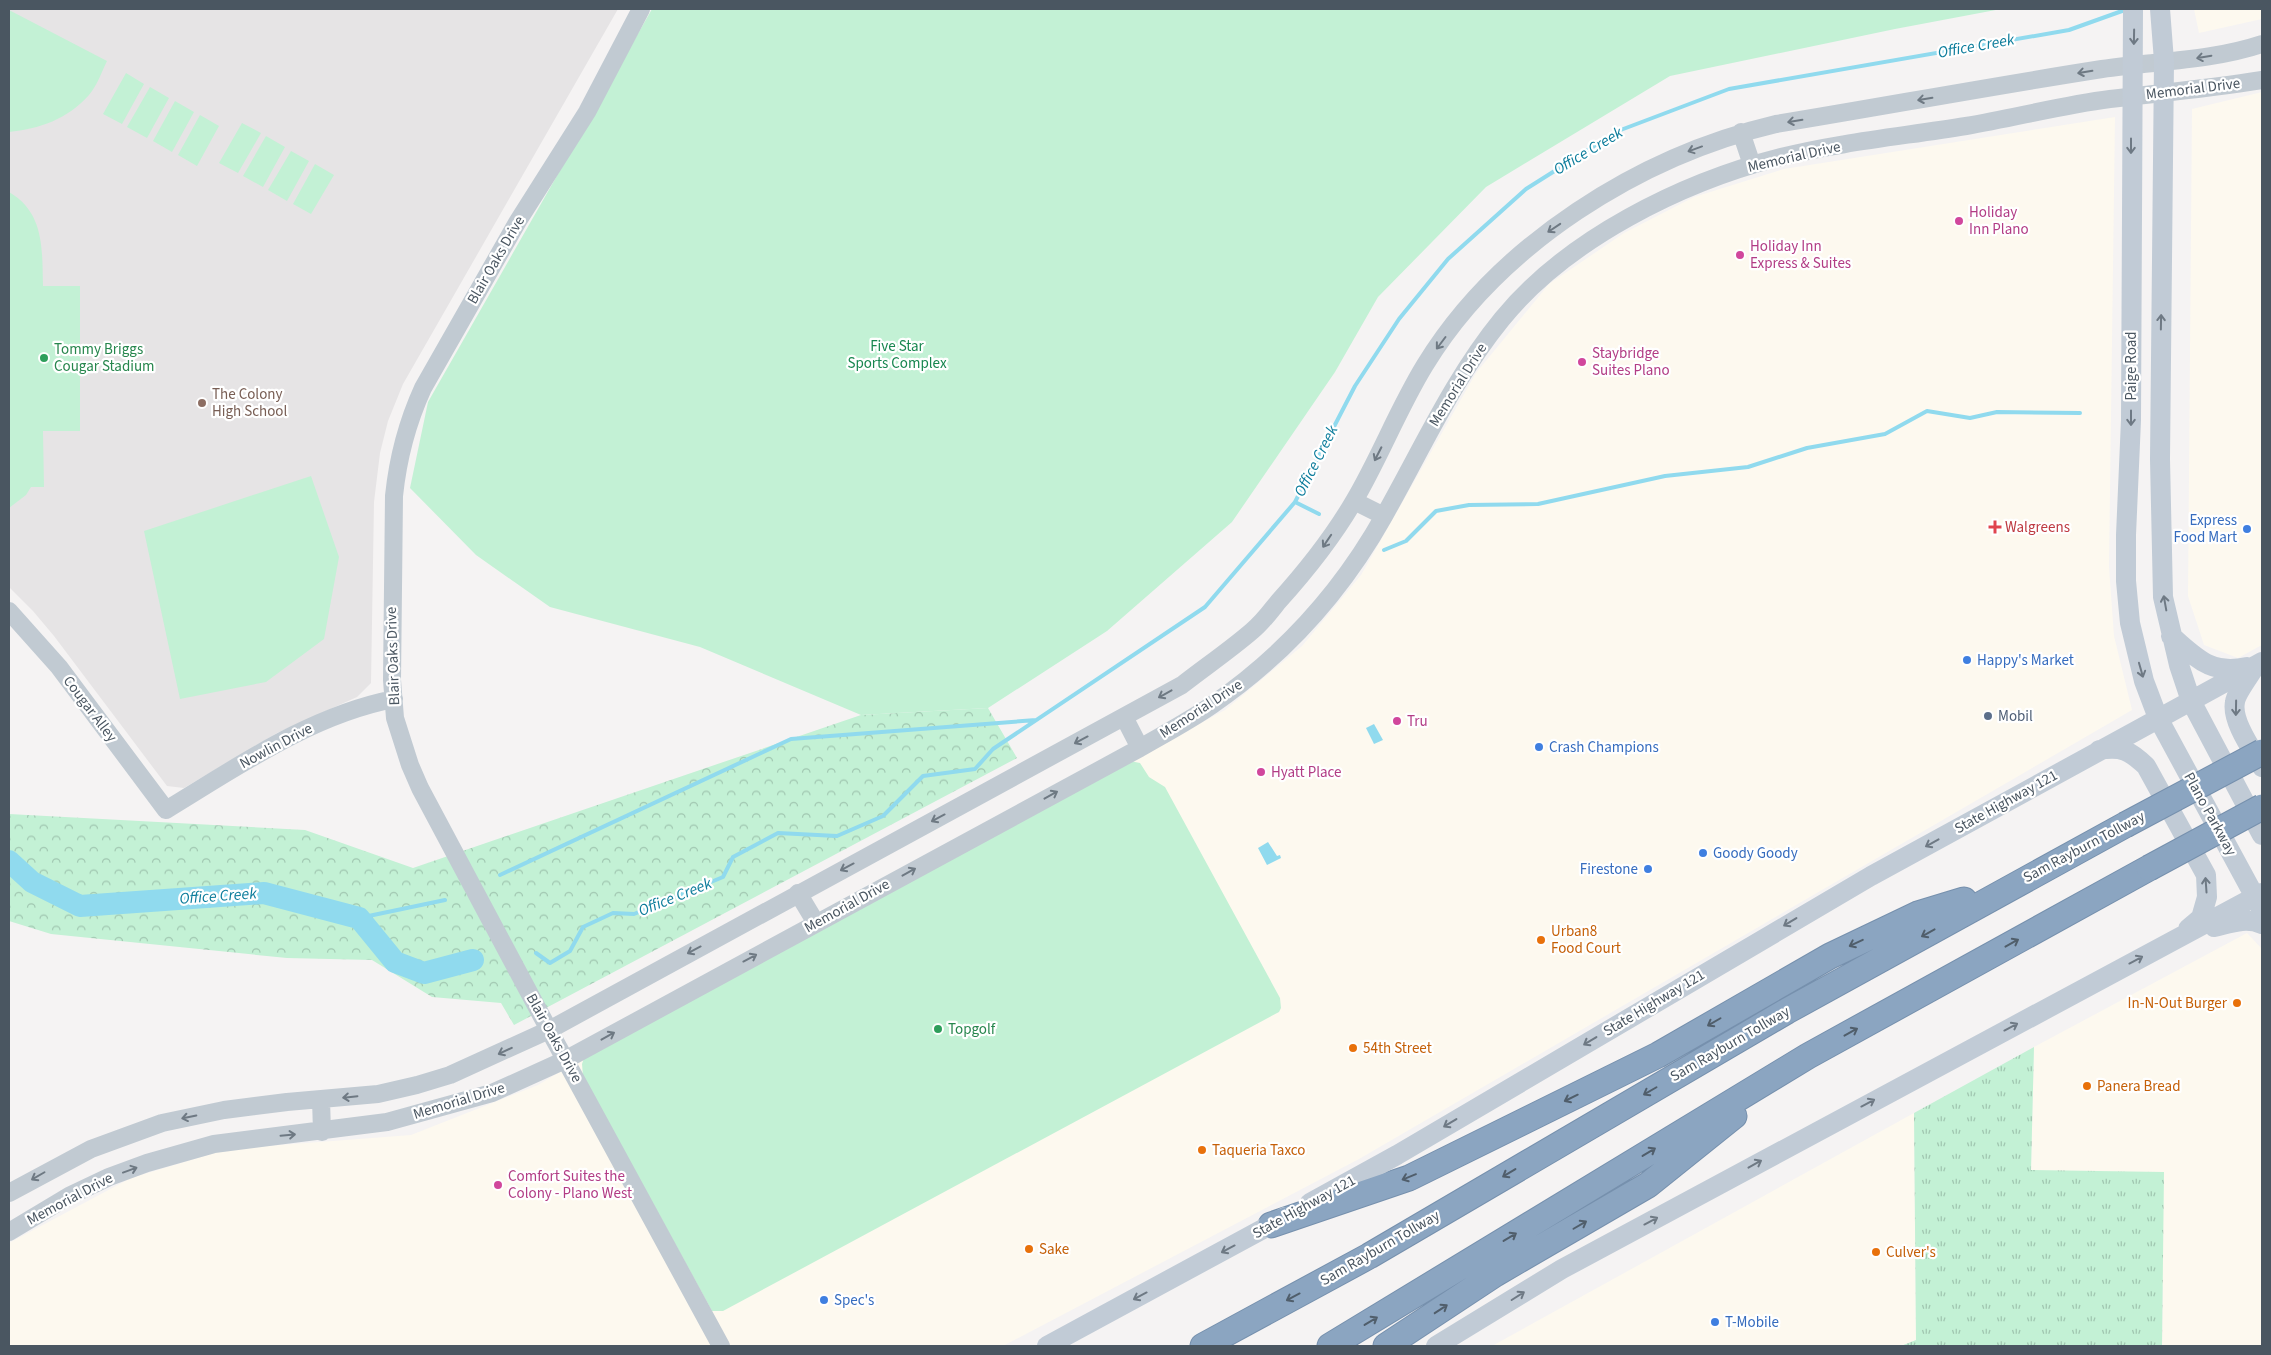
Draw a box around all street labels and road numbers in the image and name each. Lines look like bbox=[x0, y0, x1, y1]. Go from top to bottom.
street label: Memorial Drive bbox=[2145, 73, 2241, 105]
street label: Memorial Drive bbox=[1746, 136, 1842, 178]
street label: Blair Oaks Drive bbox=[462, 212, 530, 308]
street label: Paige Road bbox=[2121, 331, 2142, 401]
street label: Memorial Drive bbox=[1424, 339, 1492, 431]
street label: Blair Oaks Drive bbox=[381, 606, 405, 706]
street label: Cougar Alley bbox=[58, 671, 122, 747]
street label: Memorial Drive bbox=[1156, 674, 1246, 744]
street label: Nowlin Drive bbox=[236, 718, 316, 774]
street label: State Highway 121 bbox=[1951, 765, 2061, 839]
street label: Plano Parkway bbox=[2178, 768, 2242, 860]
street label: Sam Rayburn Tollway bbox=[2019, 806, 2149, 888]
street label: Memorial Drive bbox=[800, 874, 894, 938]
street label: State Highway 121 bbox=[1599, 964, 1709, 1042]
street label: Blair Oaks Drive bbox=[521, 990, 587, 1086]
street label: Sam Rayburn Tollway bbox=[1666, 1001, 1794, 1087]
street label: Memorial Drive bbox=[411, 1077, 507, 1125]
street label: Memorial Drive bbox=[23, 1167, 117, 1231]
street label: State Highway 121 bbox=[1249, 1170, 1359, 1244]
street label: Sam Rayburn Tollway bbox=[1316, 1205, 1444, 1291]

